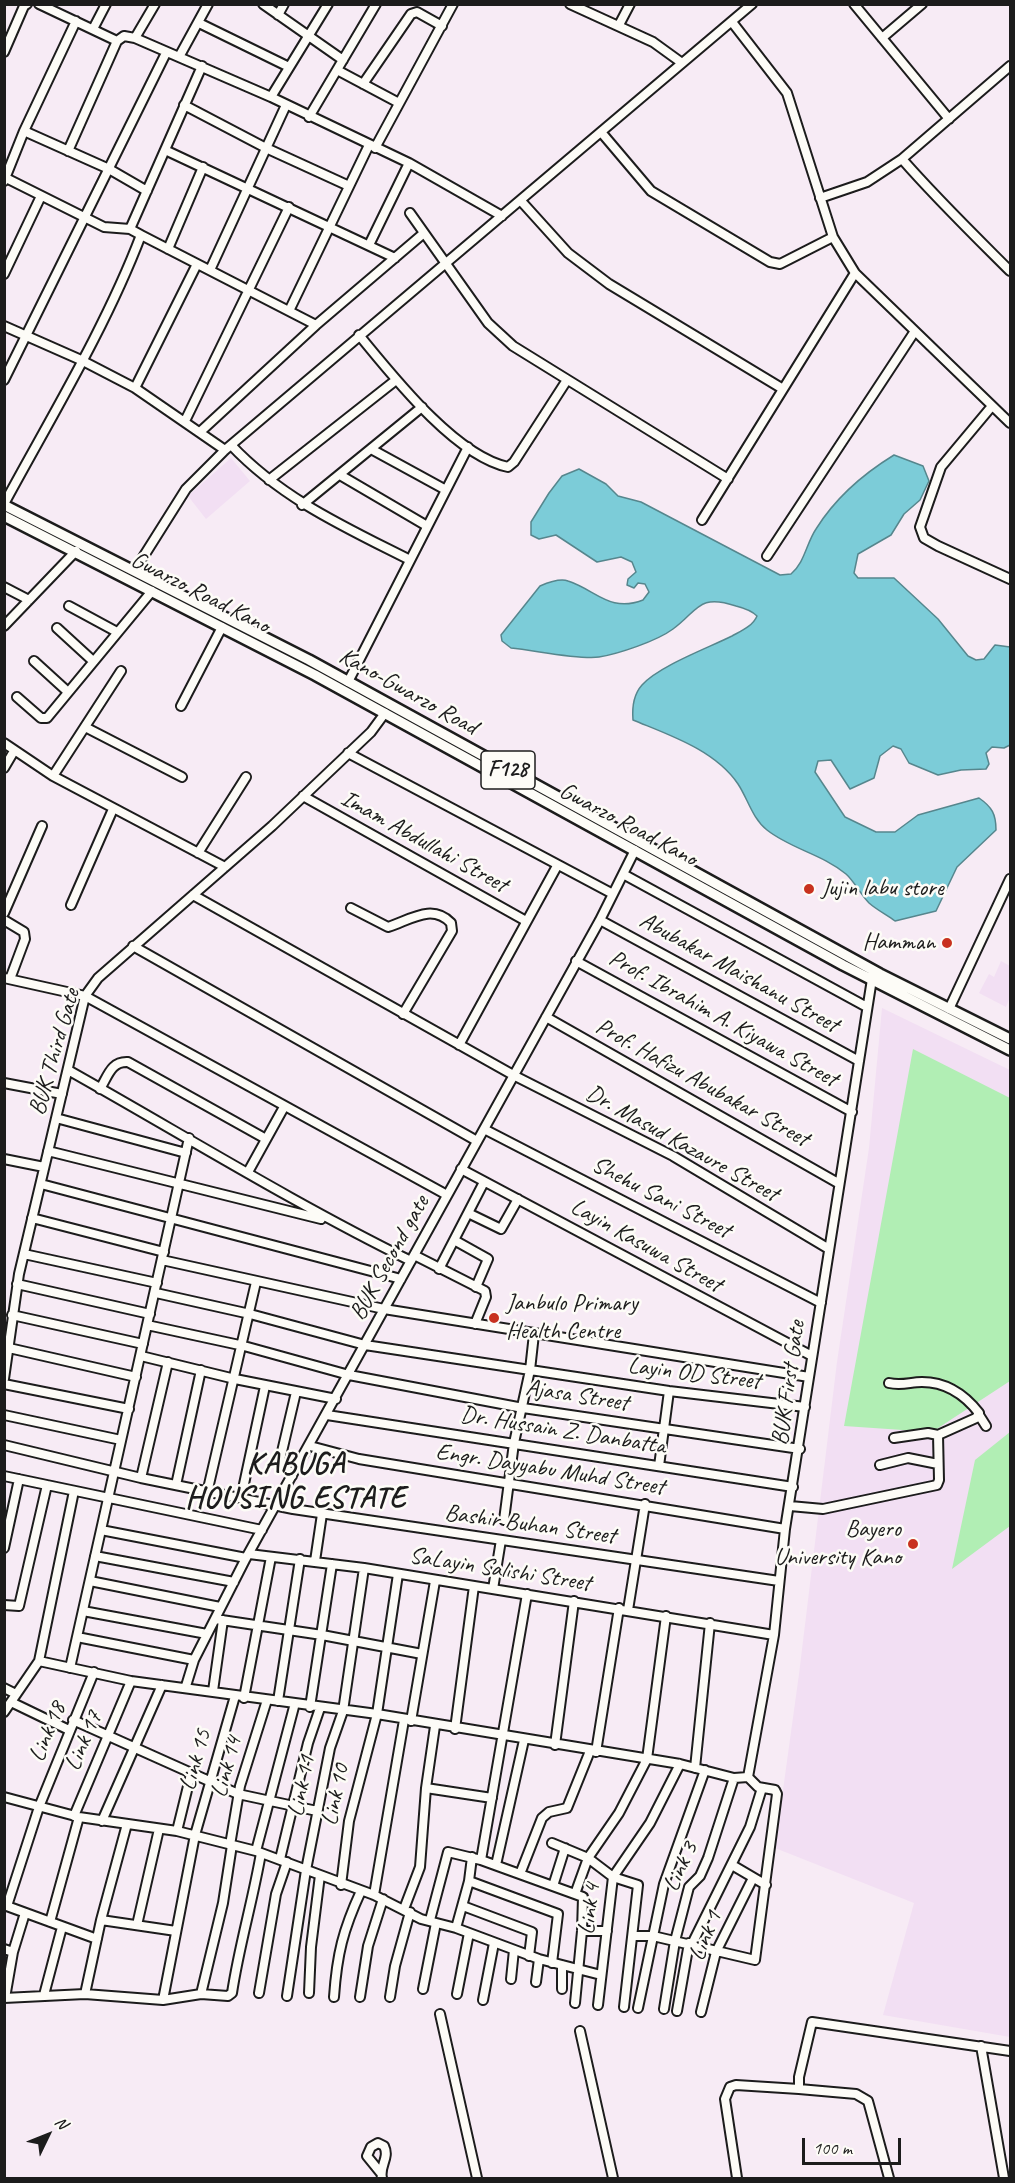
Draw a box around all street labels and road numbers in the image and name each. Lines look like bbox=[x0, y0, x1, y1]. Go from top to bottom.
street label: Gwarzo Road Kano bbox=[126, 546, 274, 640]
street label: Kano-Gwarzo Road bbox=[334, 642, 482, 742]
road number: F128 bbox=[481, 751, 535, 789]
street label: Gwarzo Road Kano bbox=[554, 777, 702, 873]
street label: Imam Abdullahi Street bbox=[336, 784, 512, 900]
street label: Abubakar Maishanu Street bbox=[634, 906, 844, 1040]
street label: Prof. Ibrahim A. Kiyawa Street bbox=[604, 944, 842, 1094]
street label: BUK Third Gate bbox=[23, 985, 87, 1119]
street label: Prof. Hafizu Abubakar Street bbox=[590, 1012, 814, 1154]
street label: Dr. Masud Kazaure Street bbox=[581, 1079, 783, 1209]
street label: Shehu Sani Street bbox=[587, 1151, 735, 1245]
street label: BUK Second gate bbox=[344, 1191, 436, 1325]
street label: Layin Kasuwa Street bbox=[565, 1193, 727, 1299]
street label: BUK First Gate bbox=[766, 1319, 812, 1447]
street label: Layin OD Street bbox=[626, 1352, 762, 1396]
street label: Ajasa Street bbox=[524, 1374, 630, 1418]
street label: Dr. Hussain Z. Danbatta bbox=[459, 1401, 667, 1461]
street label: Engr. Dayyabu Muhd Street bbox=[434, 1438, 666, 1502]
street label: Bashir Buhan Street bbox=[443, 1499, 617, 1551]
street label: SaLayin Salishi Street bbox=[407, 1541, 593, 1599]
street label: Link 18 bbox=[23, 1698, 73, 1766]
street label: Link 17 bbox=[59, 1707, 109, 1775]
street label: Link 15 bbox=[174, 1726, 218, 1794]
street label: Link 14 bbox=[205, 1733, 249, 1801]
street label: Link 11 bbox=[282, 1753, 322, 1819]
street label: Link 10 bbox=[315, 1762, 357, 1828]
street label: Link 3 bbox=[657, 1838, 705, 1896]
street label: Link 4 bbox=[573, 1882, 607, 1936]
street label: Link 1 bbox=[683, 1907, 729, 1965]

